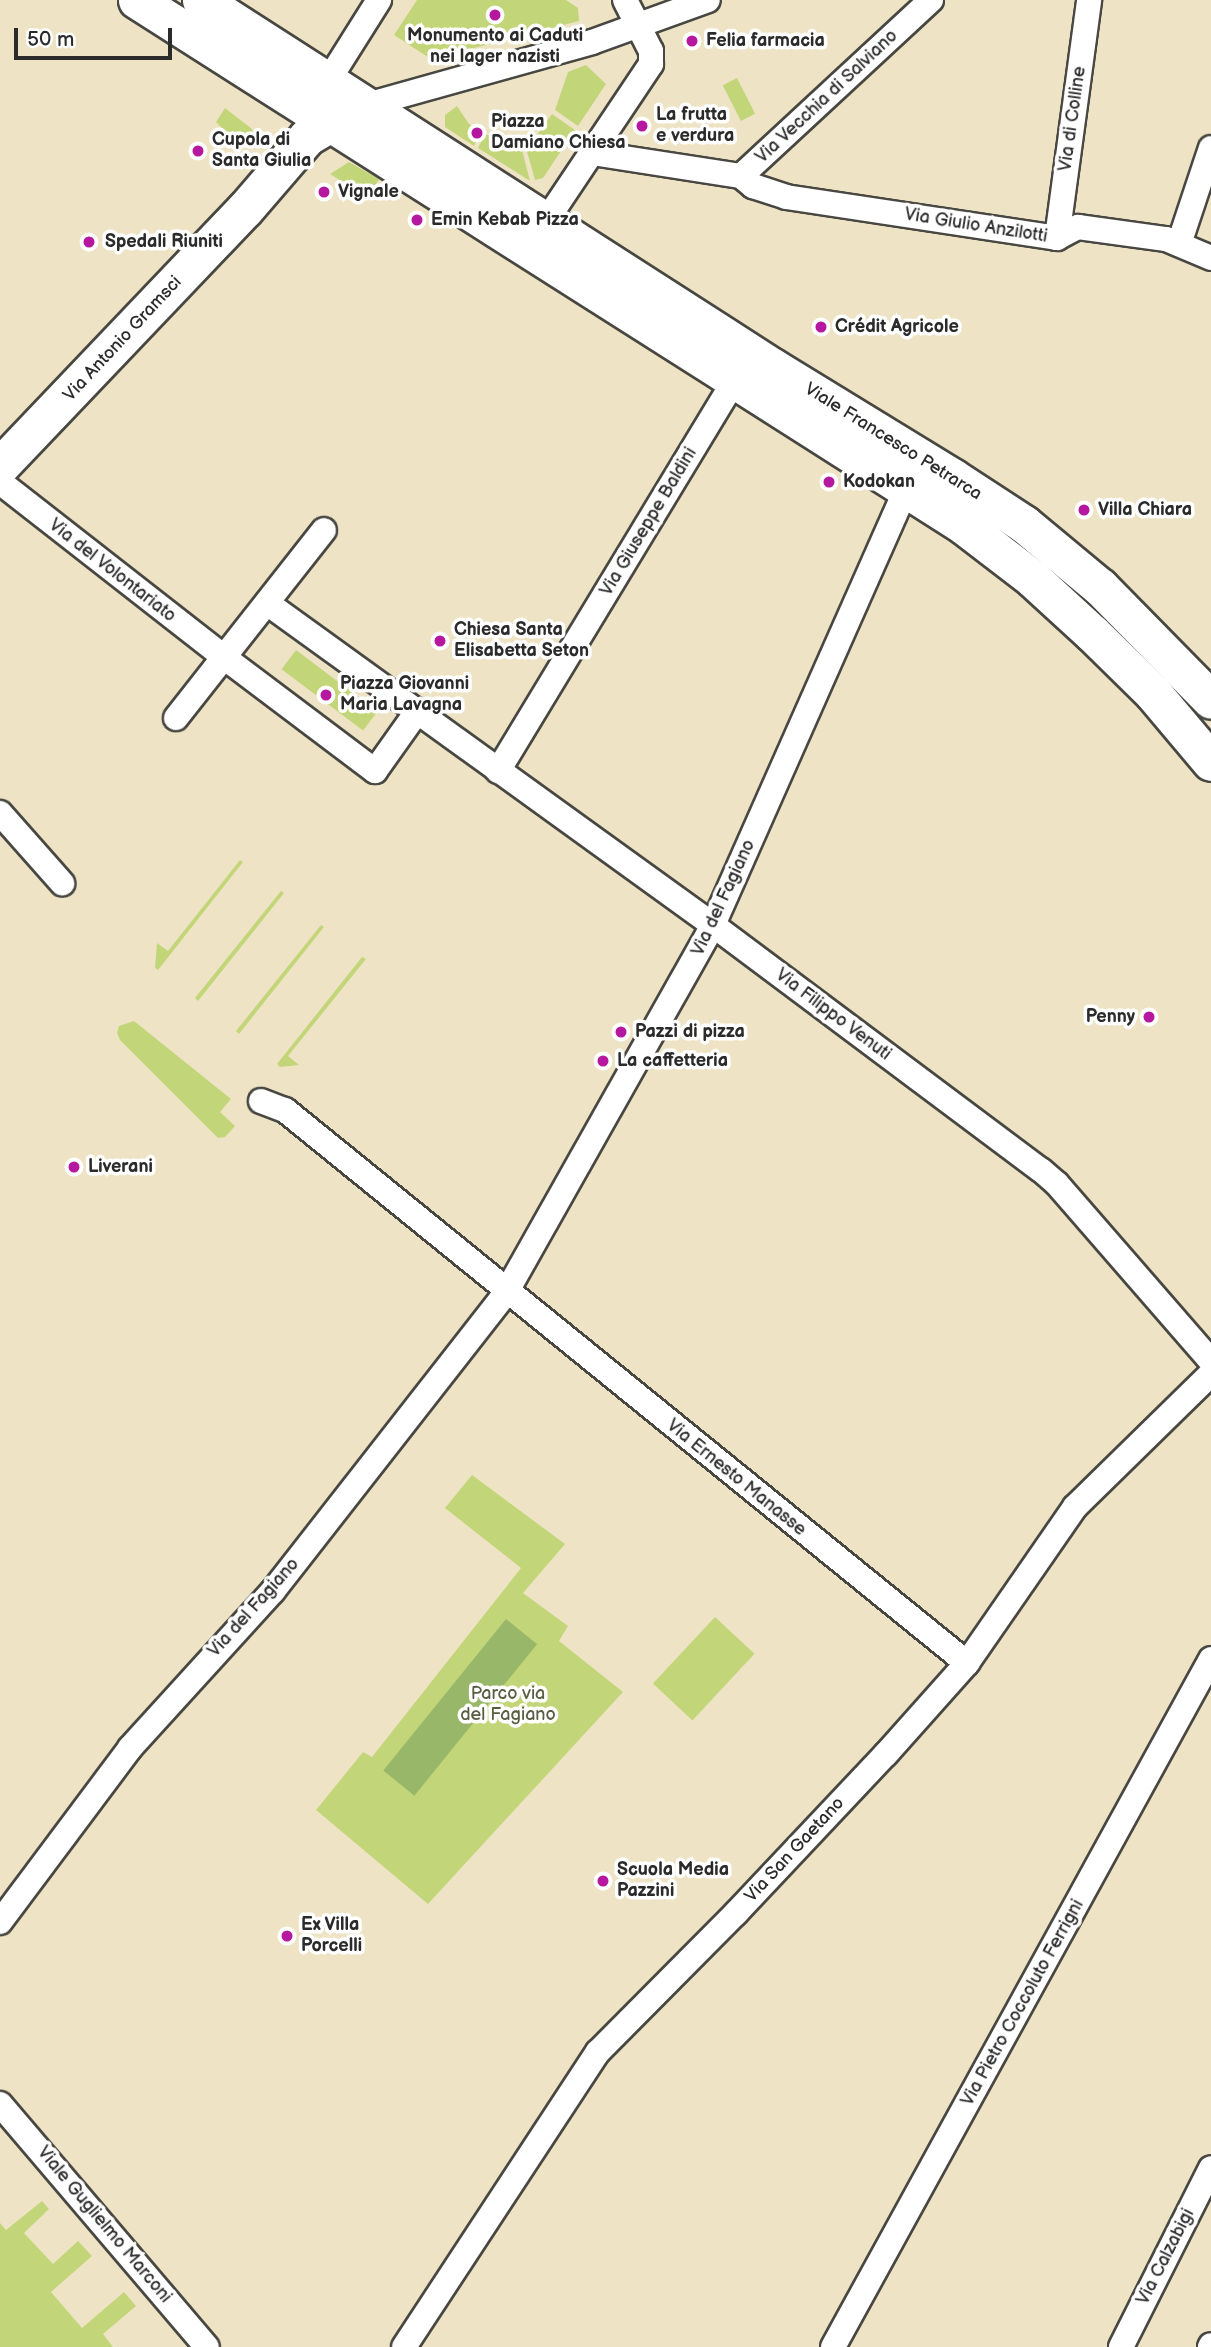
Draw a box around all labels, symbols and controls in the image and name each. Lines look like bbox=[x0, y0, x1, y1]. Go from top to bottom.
marker: Monumento ai Caduti nei lager nazisti bbox=[487, 7, 503, 23]
scale bar bbox=[18, 14, 175, 58]
street label: Via Vecchia di Salviano bbox=[751, 25, 903, 169]
place label: Monumento ai Caduti nei lager nazisti bbox=[407, 26, 583, 68]
text: 50 m bbox=[27, 27, 74, 52]
place label: Felia farmacia bbox=[706, 30, 825, 52]
marker: Felia farmacia bbox=[684, 33, 700, 49]
street label: Via di Colline bbox=[1055, 65, 1091, 173]
place label: La frutta e verdura bbox=[656, 105, 734, 148]
place label: Piazza Damiano Chiesa bbox=[491, 112, 626, 154]
marker: La frutta e verdura bbox=[634, 118, 650, 134]
marker: Piazza Damiano Chiesa bbox=[469, 125, 485, 141]
place label: Cupola di Santa Giulia bbox=[212, 130, 311, 172]
marker: Cupola di Santa Giulia bbox=[190, 143, 206, 159]
place label: Vignale bbox=[338, 181, 399, 203]
marker: Vignale bbox=[316, 184, 332, 200]
street label: Via Giulio Anzilotti bbox=[903, 204, 1049, 248]
place label: Emin Kebab Pizza bbox=[431, 209, 579, 231]
marker: Emin Kebab Pizza bbox=[409, 212, 425, 228]
place label: Spedali Riuniti bbox=[105, 231, 223, 253]
marker: Spedali Riuniti bbox=[79, 232, 99, 252]
street label: Via Antonio Gramsci bbox=[59, 272, 187, 406]
place label: Crédit Agricole bbox=[835, 316, 959, 338]
marker: Crédit Agricole bbox=[813, 319, 829, 335]
street label: Viale Francesco Petrarca bbox=[800, 379, 986, 505]
street label: Via Giuseppe Baldini bbox=[596, 444, 702, 600]
place label: Kodokan bbox=[843, 471, 915, 493]
marker: Kodokan bbox=[821, 474, 837, 490]
place label: Villa Chiara bbox=[1098, 499, 1192, 521]
marker: Villa Chiara bbox=[1076, 502, 1092, 518]
street label: Via del Volontariato bbox=[44, 515, 180, 627]
place label: Chiesa Santa Elisabetta Seton bbox=[454, 620, 589, 662]
marker: Chiesa Santa Elisabetta Seton bbox=[432, 633, 448, 649]
place label: Piazza Giovanni Maria Lavagna bbox=[340, 674, 469, 716]
marker: Piazza Giovanni Maria Lavagna bbox=[318, 687, 334, 703]
street label: Via del Fagiano bbox=[688, 836, 760, 960]
street label: Via Filippo Venuti bbox=[771, 964, 895, 1066]
place label: Penny bbox=[1086, 1006, 1135, 1028]
marker: Penny bbox=[1141, 1009, 1157, 1025]
place label: Pazzi di pizza bbox=[635, 1021, 745, 1043]
marker: Pazzi di pizza bbox=[613, 1024, 629, 1040]
place label: La caffetteria bbox=[617, 1050, 728, 1072]
marker: La caffetteria bbox=[595, 1053, 611, 1069]
place label: Liverani bbox=[88, 1156, 153, 1178]
marker: Liverani bbox=[66, 1159, 82, 1175]
street label: Via Ernesto Manasse bbox=[662, 1415, 810, 1541]
street label: Via del Fagiano bbox=[204, 1554, 304, 1662]
park label: Parco via del Fagiano bbox=[460, 1684, 556, 1726]
street label: Via San Gaetano bbox=[741, 1793, 849, 1907]
place label: Scuola Media Pazzini bbox=[617, 1860, 729, 1902]
marker: Scuola Media Pazzini bbox=[595, 1873, 611, 1889]
street label: Via Pietro Coccoluto Ferrigni bbox=[957, 1896, 1089, 2110]
place label: Ex Villa Porcelli bbox=[301, 1915, 362, 1958]
marker: Ex Villa Porcelli bbox=[279, 1928, 295, 1944]
street label: Viale Guglielmo Marconi bbox=[32, 2142, 176, 2308]
street label: Via Calzabigi bbox=[1133, 2205, 1199, 2309]

